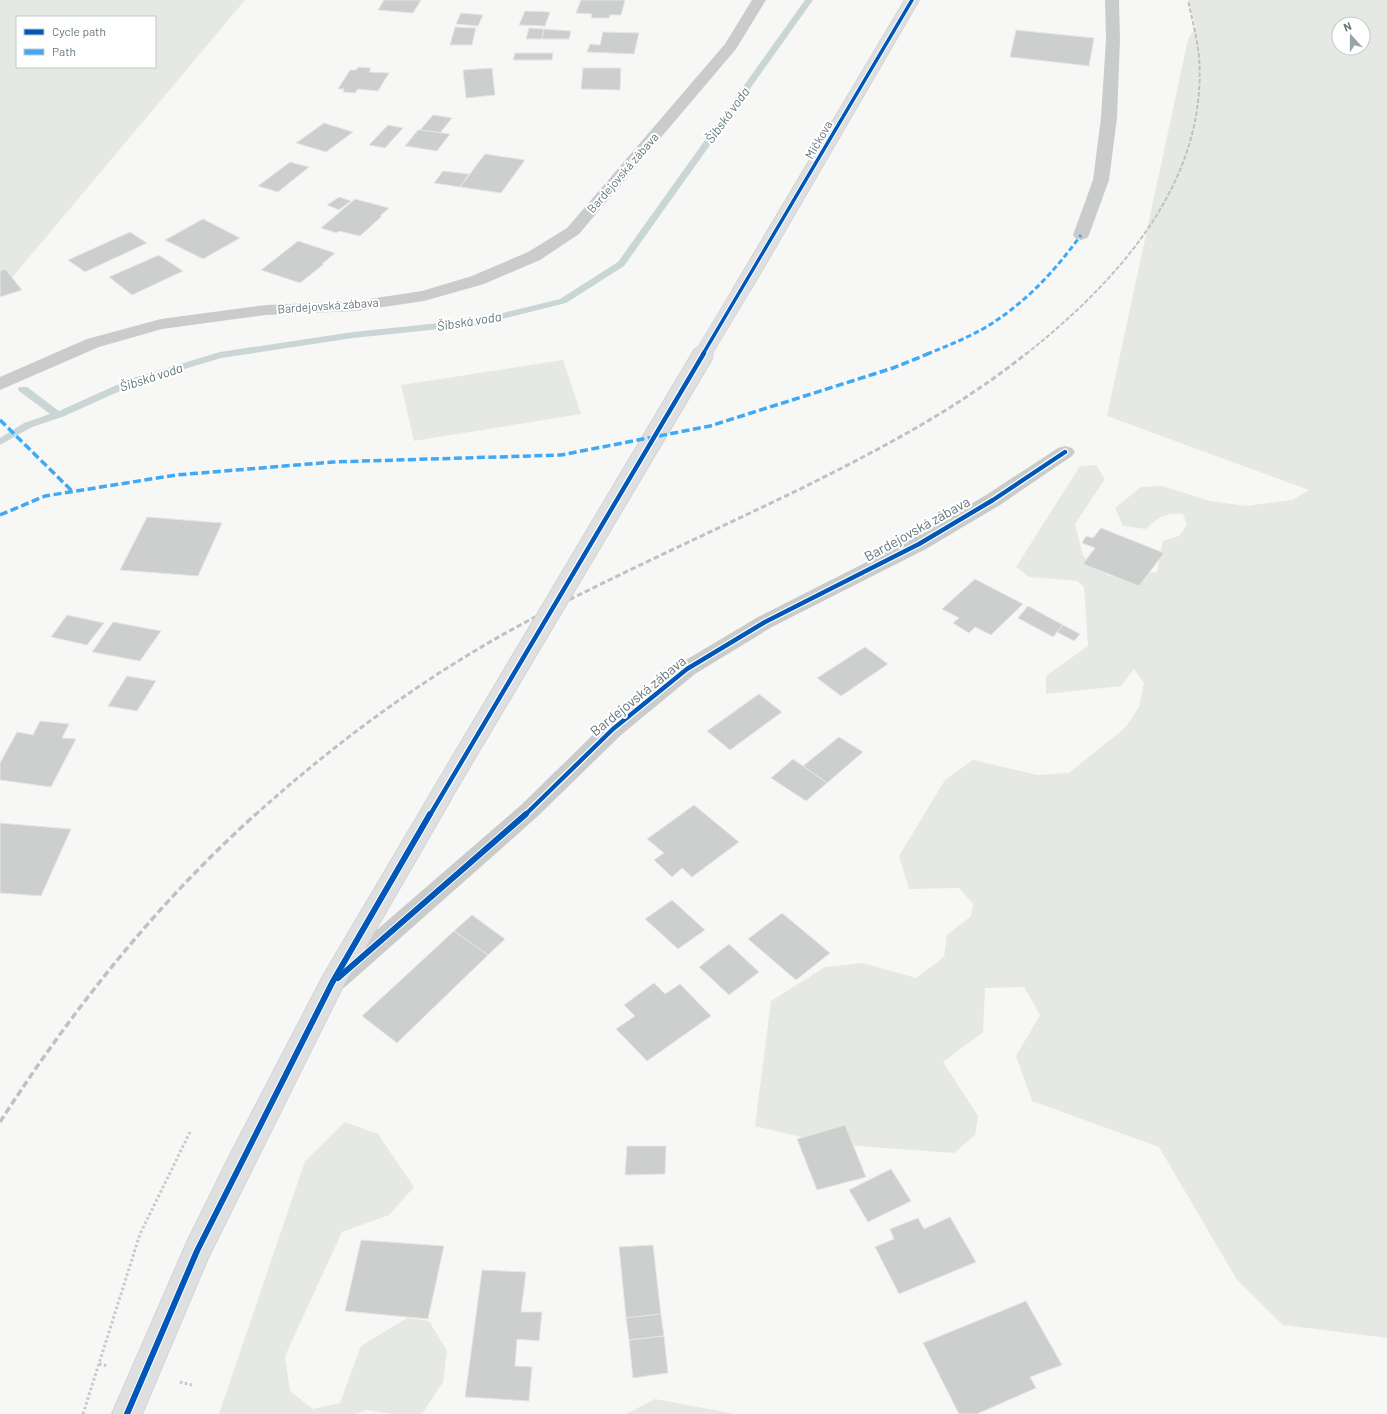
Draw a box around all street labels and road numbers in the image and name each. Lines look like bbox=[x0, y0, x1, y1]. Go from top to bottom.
street label: Mičkova bbox=[802, 118, 835, 161]
street label: Bardejovská zábava bbox=[584, 129, 661, 215]
street label: Bardejovská zábava bbox=[277, 294, 379, 316]
street label: Bardejovská zábava bbox=[861, 492, 973, 565]
street label: Bardejovská zábava bbox=[586, 652, 689, 739]

